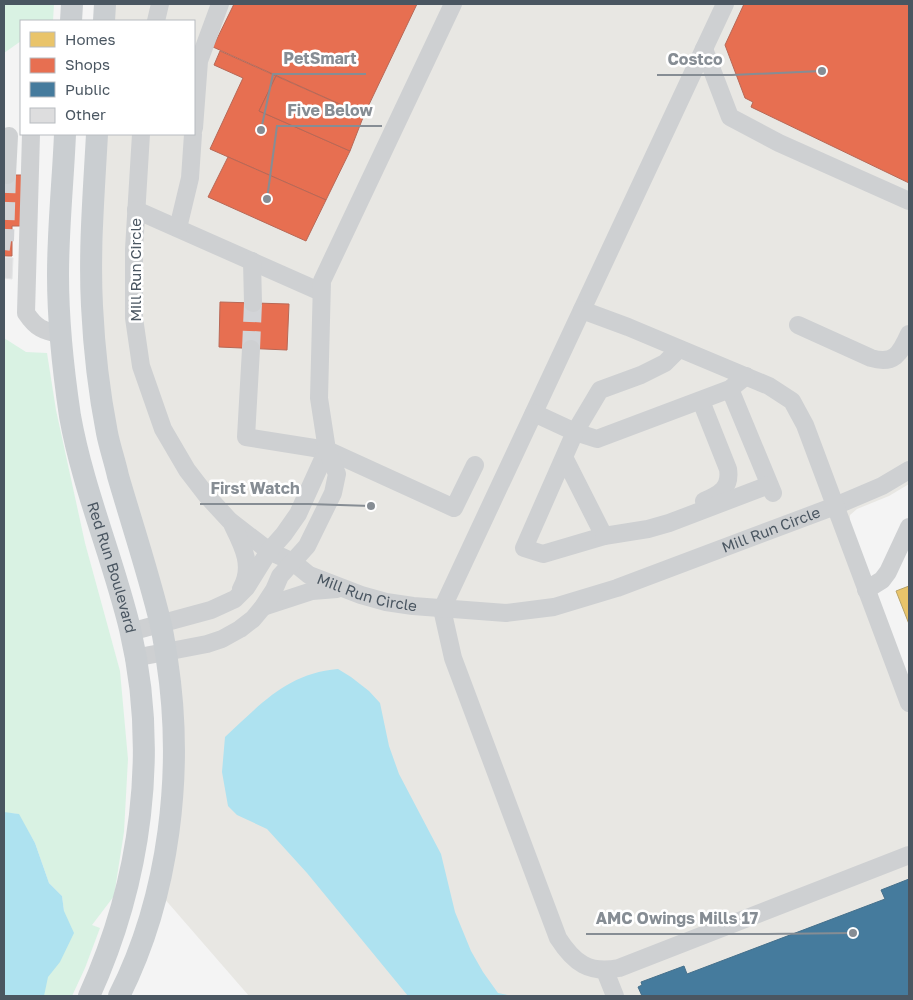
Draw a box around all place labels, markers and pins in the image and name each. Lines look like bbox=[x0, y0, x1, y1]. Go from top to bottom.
callout: PetSmart bbox=[273, 43, 366, 74]
callout: Costco bbox=[657, 44, 732, 75]
callout: Five Below bbox=[277, 95, 382, 126]
callout: First Watch bbox=[200, 473, 309, 504]
callout: AMC Owings Mills 17 bbox=[586, 903, 768, 934]

